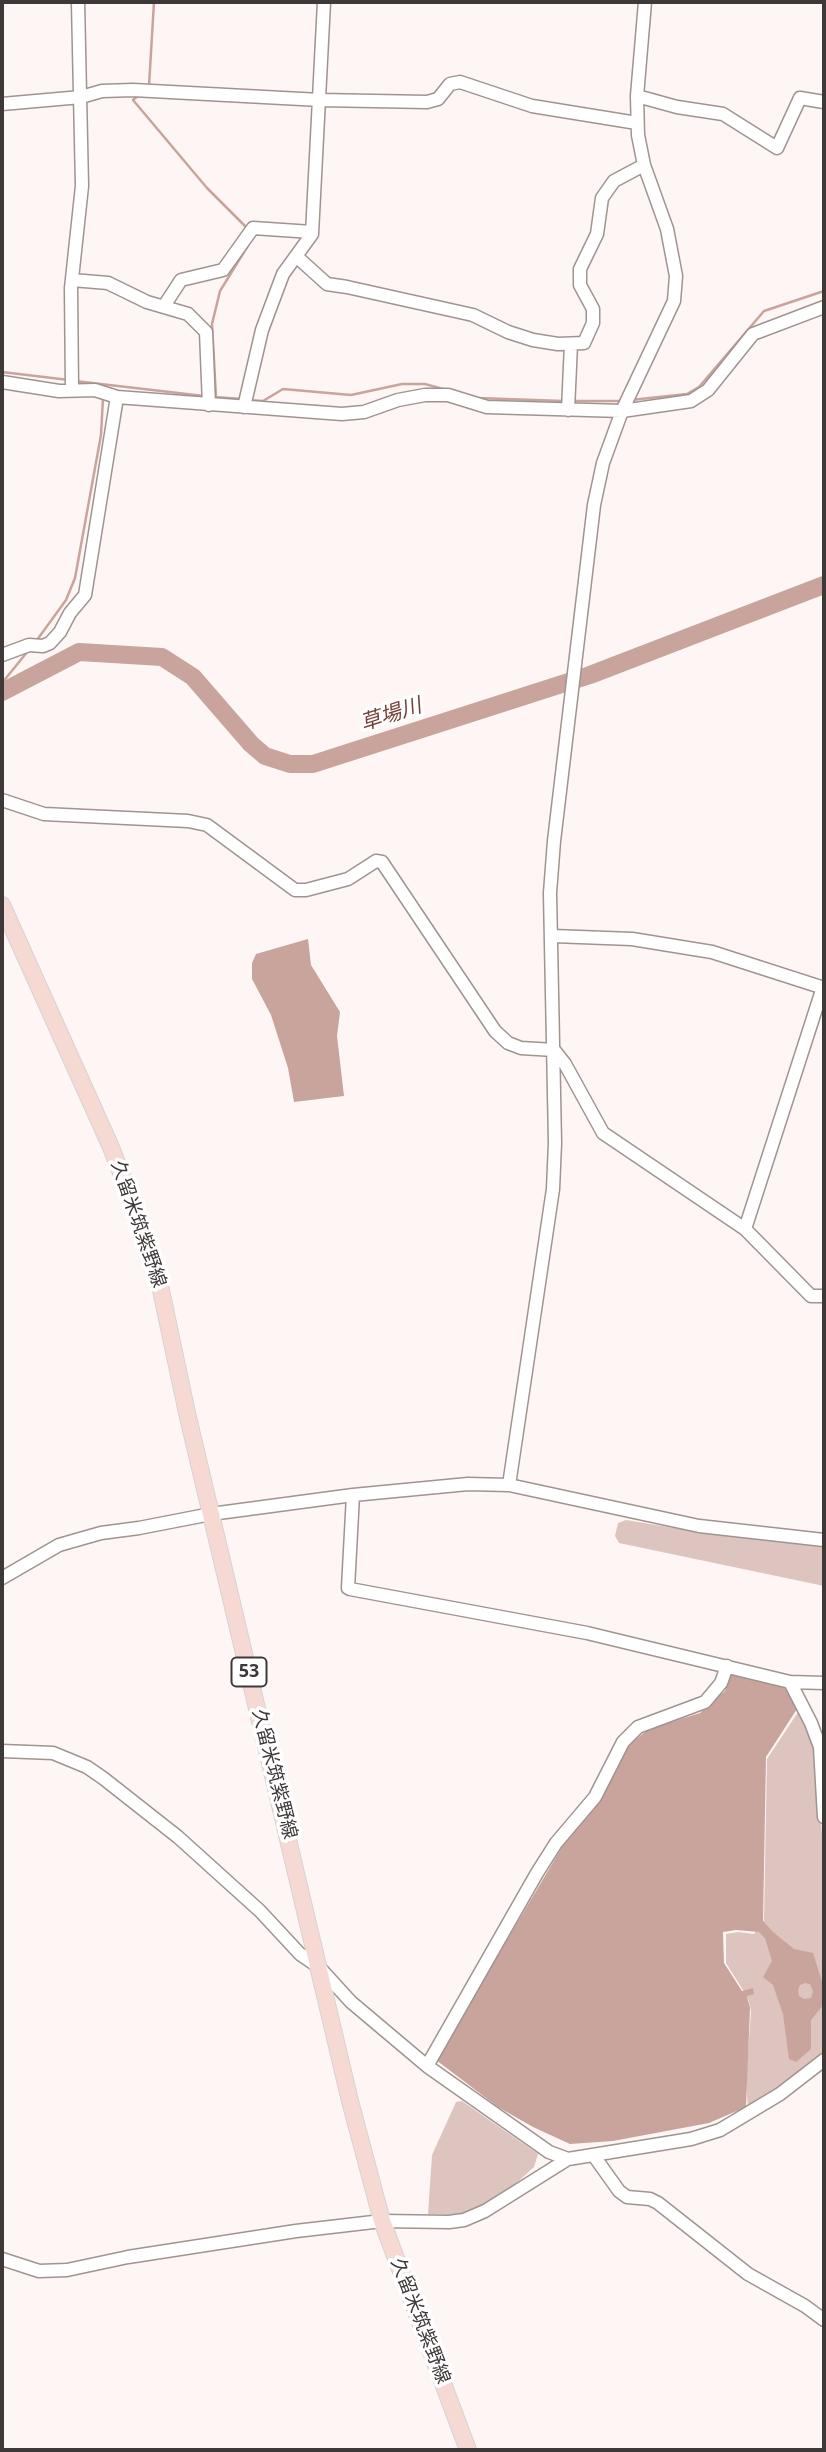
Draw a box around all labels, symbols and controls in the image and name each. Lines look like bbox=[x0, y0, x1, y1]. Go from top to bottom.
water label: 草場川 bbox=[357, 693, 425, 737]
street label: 久留米筑紫野線 bbox=[106, 1157, 170, 1291]
road number: 53 bbox=[232, 1658, 266, 1686]
street label: 久留米筑紫野線 bbox=[247, 1707, 301, 1841]
street label: 久留米筑紫野線 bbox=[386, 2255, 454, 2387]

